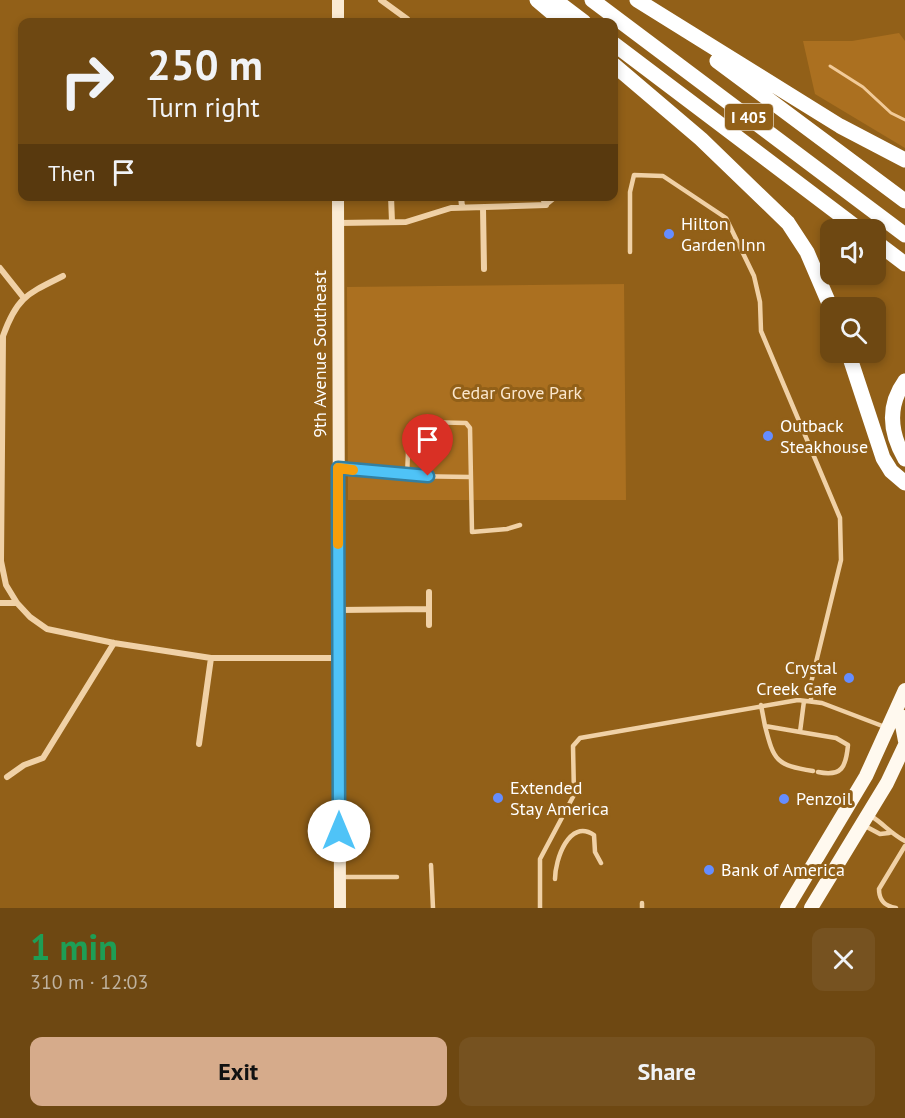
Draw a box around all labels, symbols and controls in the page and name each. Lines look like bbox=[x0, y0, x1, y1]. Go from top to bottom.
text: 250 m bbox=[147, 37, 263, 92]
icon: right bbox=[48, 42, 126, 120]
text: Turn right bbox=[147, 90, 260, 124]
road number: I 405 bbox=[725, 104, 773, 130]
icon: arrive bbox=[107, 156, 140, 189]
text: Then bbox=[48, 159, 95, 187]
place label: Hilton Garden Inn bbox=[681, 212, 765, 256]
map controls bbox=[820, 219, 886, 363]
button: sound bbox=[820, 219, 886, 285]
marker: Hilton Garden Inn bbox=[662, 227, 676, 241]
street label: 9th Avenue Southeast bbox=[308, 270, 331, 438]
button: search bbox=[820, 297, 886, 363]
park label: Cedar Grove Park bbox=[452, 381, 583, 404]
pin bbox=[402, 414, 453, 476]
place label: Outback Steakhouse bbox=[780, 414, 868, 458]
icon: arrive bbox=[411, 423, 444, 456]
marker: Outback Steakhouse bbox=[761, 429, 775, 443]
place label: Crystal Creek Cafe bbox=[756, 656, 838, 700]
marker: Crystal Creek Cafe bbox=[842, 671, 856, 685]
place label: Extended Stay America bbox=[510, 776, 609, 820]
place label: Penzoil bbox=[796, 787, 853, 810]
marker: Extended Stay America bbox=[491, 791, 505, 805]
marker: Penzoil bbox=[777, 792, 791, 806]
position arrow bbox=[307, 799, 371, 863]
place label: Bank of America bbox=[721, 858, 845, 881]
marker: Bank of America bbox=[702, 863, 716, 877]
text: 1 min bbox=[30, 923, 118, 970]
button: close bbox=[812, 928, 875, 991]
text: 310 m · 12:03 bbox=[30, 969, 148, 995]
button: Exit bbox=[30, 1037, 447, 1106]
button: Share bbox=[459, 1037, 875, 1106]

